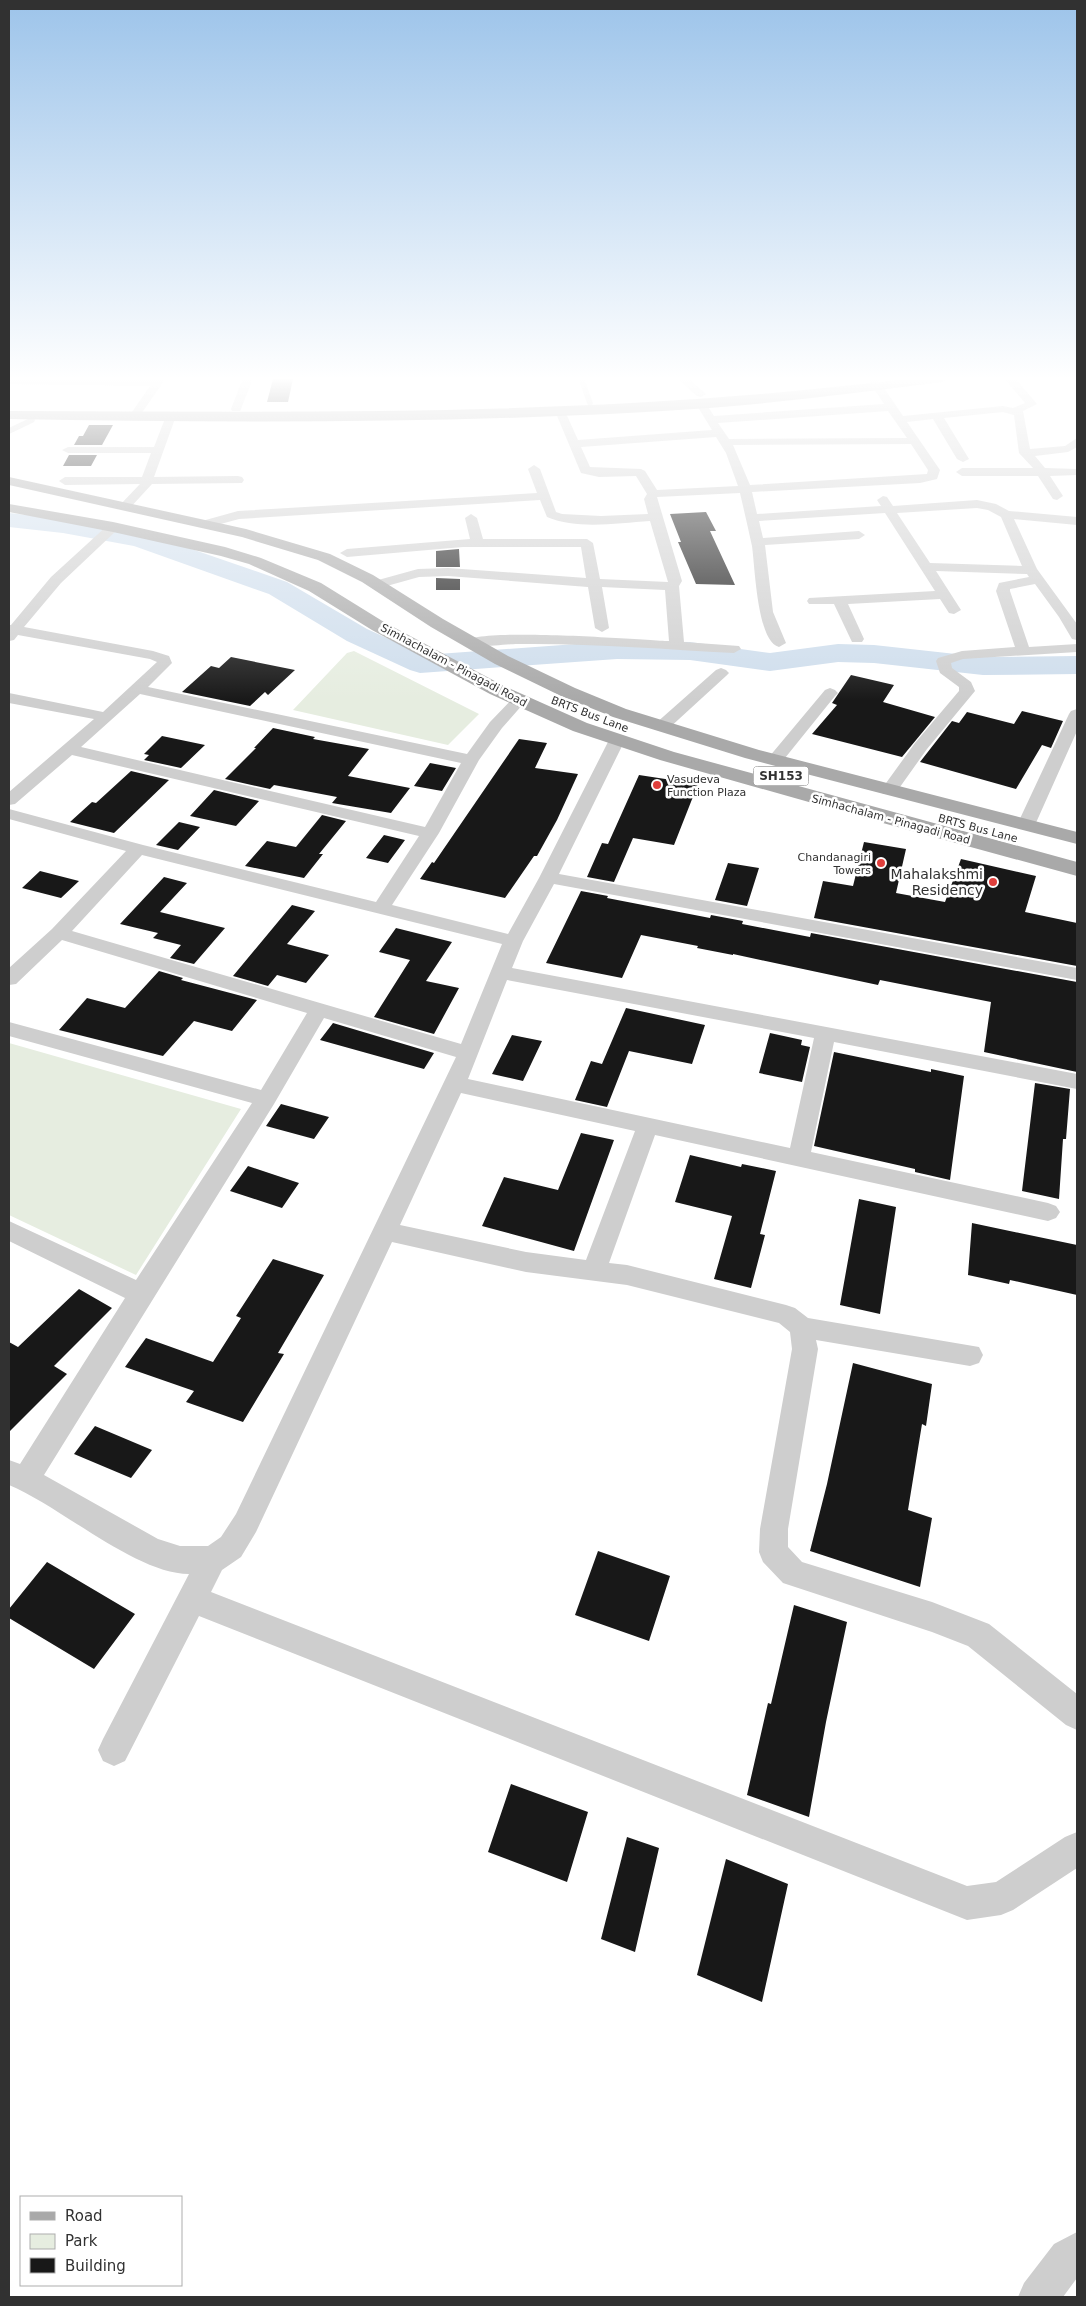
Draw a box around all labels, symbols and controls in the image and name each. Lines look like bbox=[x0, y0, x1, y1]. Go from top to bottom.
street label: Simhachalam - Pinagadi Road bbox=[378, 621, 529, 710]
street label: BRTS Bus Lane bbox=[549, 694, 631, 735]
road number: SH153 bbox=[754, 766, 808, 786]
place label: Vasudeva Function Plaza bbox=[667, 773, 746, 799]
marker: Vasudeva Function Plaza bbox=[651, 779, 663, 791]
street label: Simhachalam - Pinagadi Road bbox=[810, 792, 972, 847]
street label: BRTS Bus Lane bbox=[937, 812, 1019, 845]
place label: Chandanagiri Towers bbox=[798, 851, 871, 877]
marker: Chandanagiri Towers bbox=[875, 857, 887, 869]
place label: Mahalakshmi Residency bbox=[891, 866, 983, 898]
marker: Mahalakshmi Residency bbox=[987, 876, 999, 888]
legend bbox=[20, 2196, 182, 2286]
text: Road bbox=[65, 2207, 103, 2225]
text: Park bbox=[65, 2232, 98, 2250]
text: Building bbox=[65, 2257, 126, 2275]

